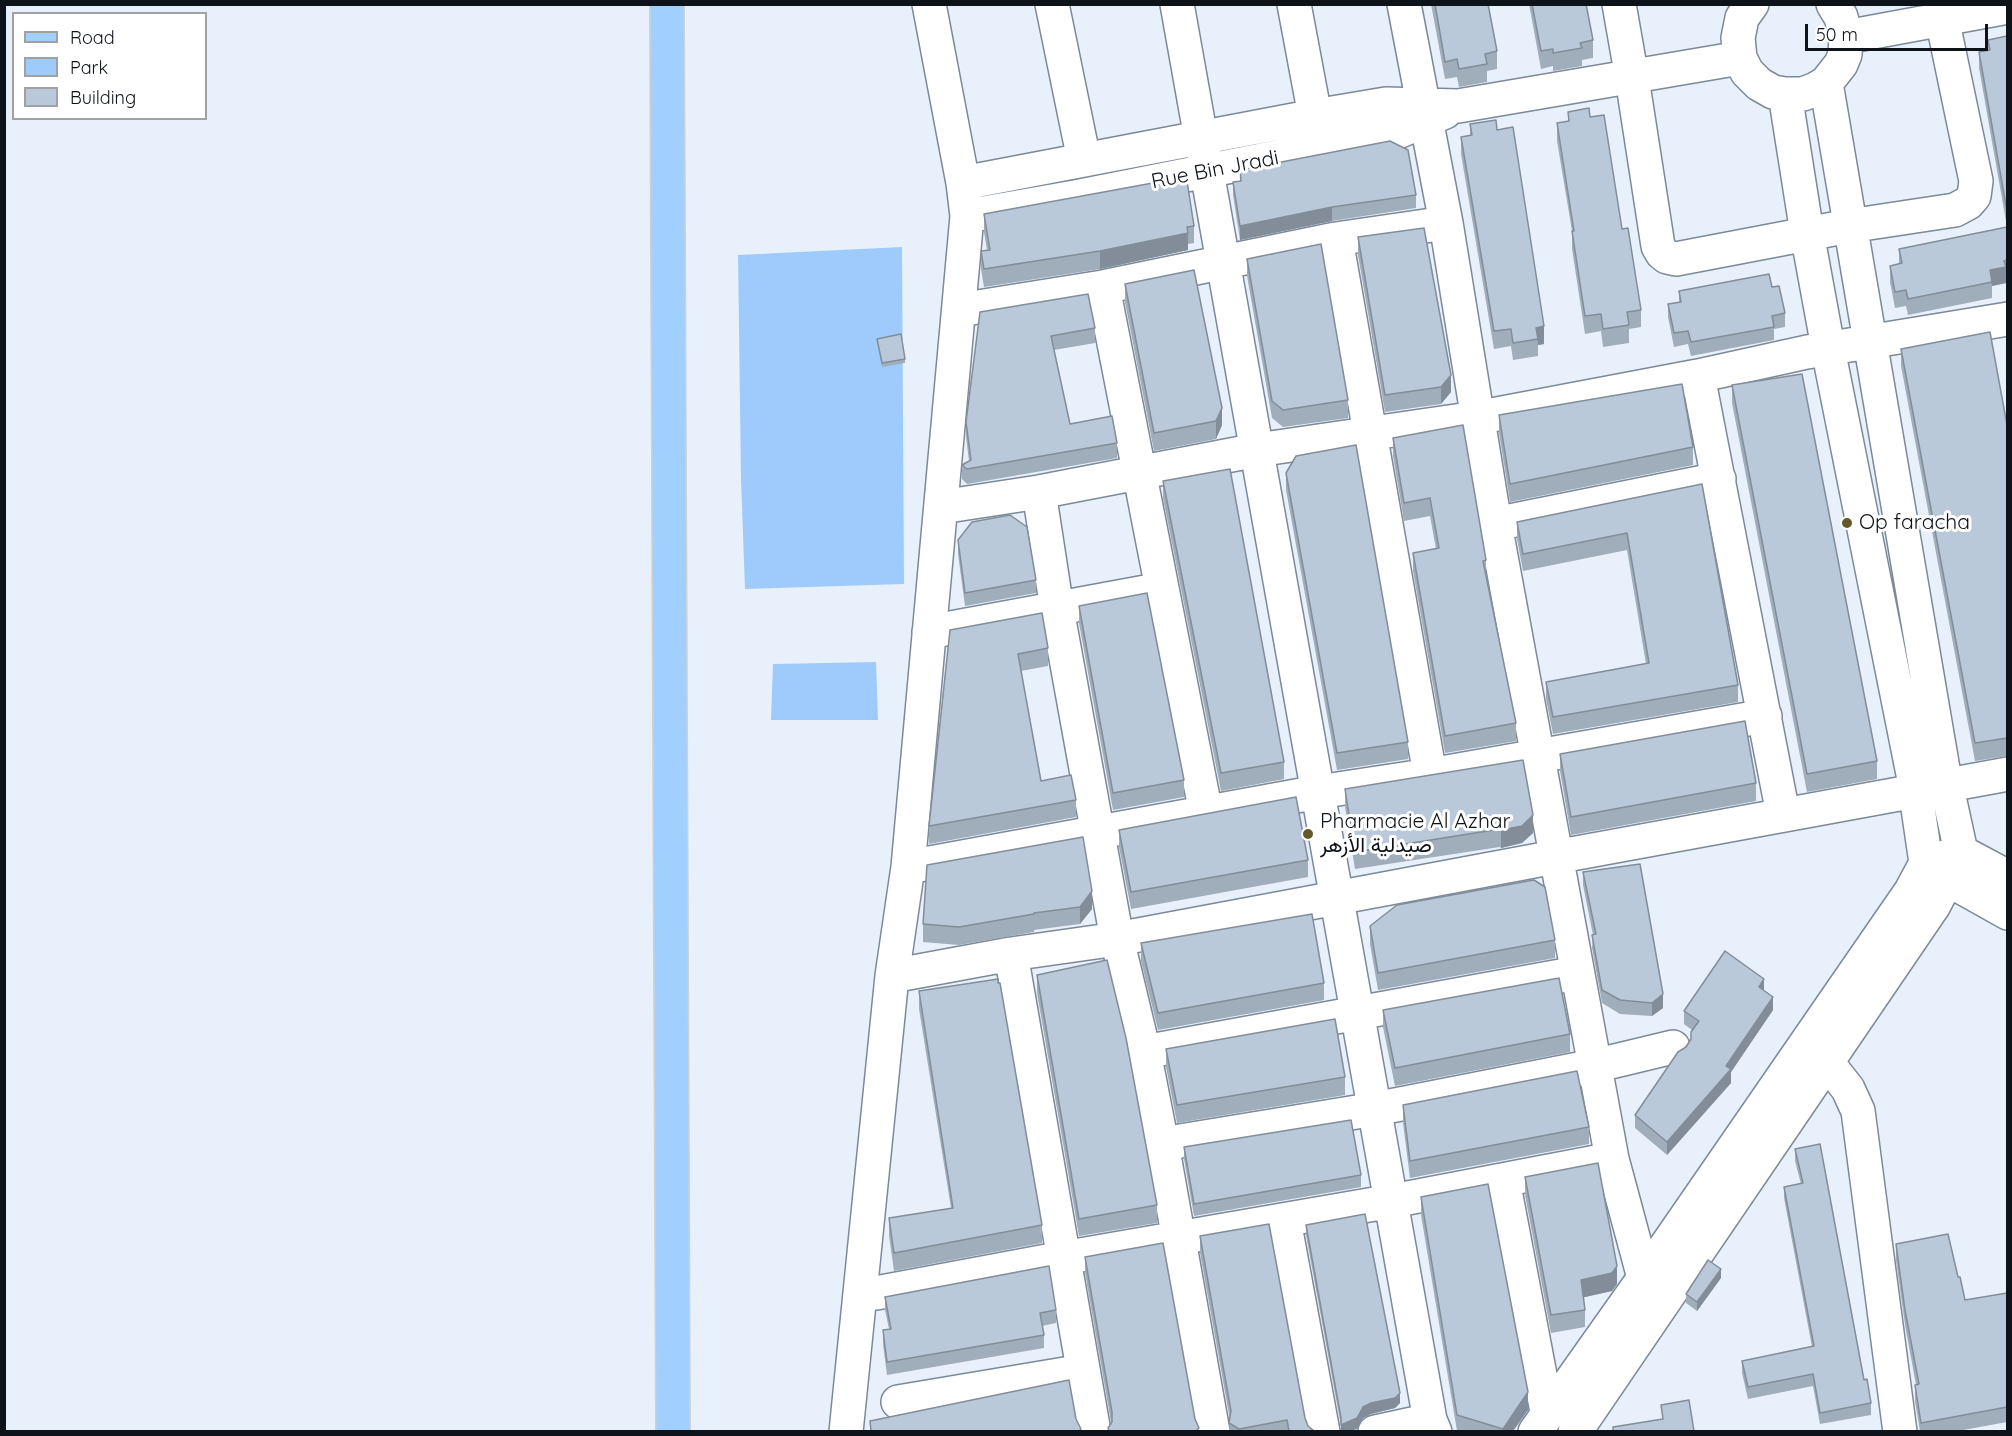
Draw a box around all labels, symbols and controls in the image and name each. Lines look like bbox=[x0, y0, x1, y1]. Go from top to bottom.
legend bbox=[12, 12, 207, 120]
scale bar bbox=[1808, 12, 1991, 50]
text: 50 m bbox=[1816, 23, 1858, 46]
text: Road bbox=[70, 26, 115, 49]
text: Park bbox=[70, 56, 108, 79]
text: Building bbox=[70, 86, 136, 109]
street label: Rue Bin Jradi bbox=[1149, 145, 1281, 195]
place label: Op faracha bbox=[1859, 510, 1970, 536]
marker: Op faracha bbox=[1840, 516, 1854, 530]
place label: Pharmacie Al Azhar صيدلية الأزهر bbox=[1320, 809, 1511, 859]
marker: Pharmacie Al Azhar صيدلية الأزهر bbox=[1301, 827, 1315, 841]

